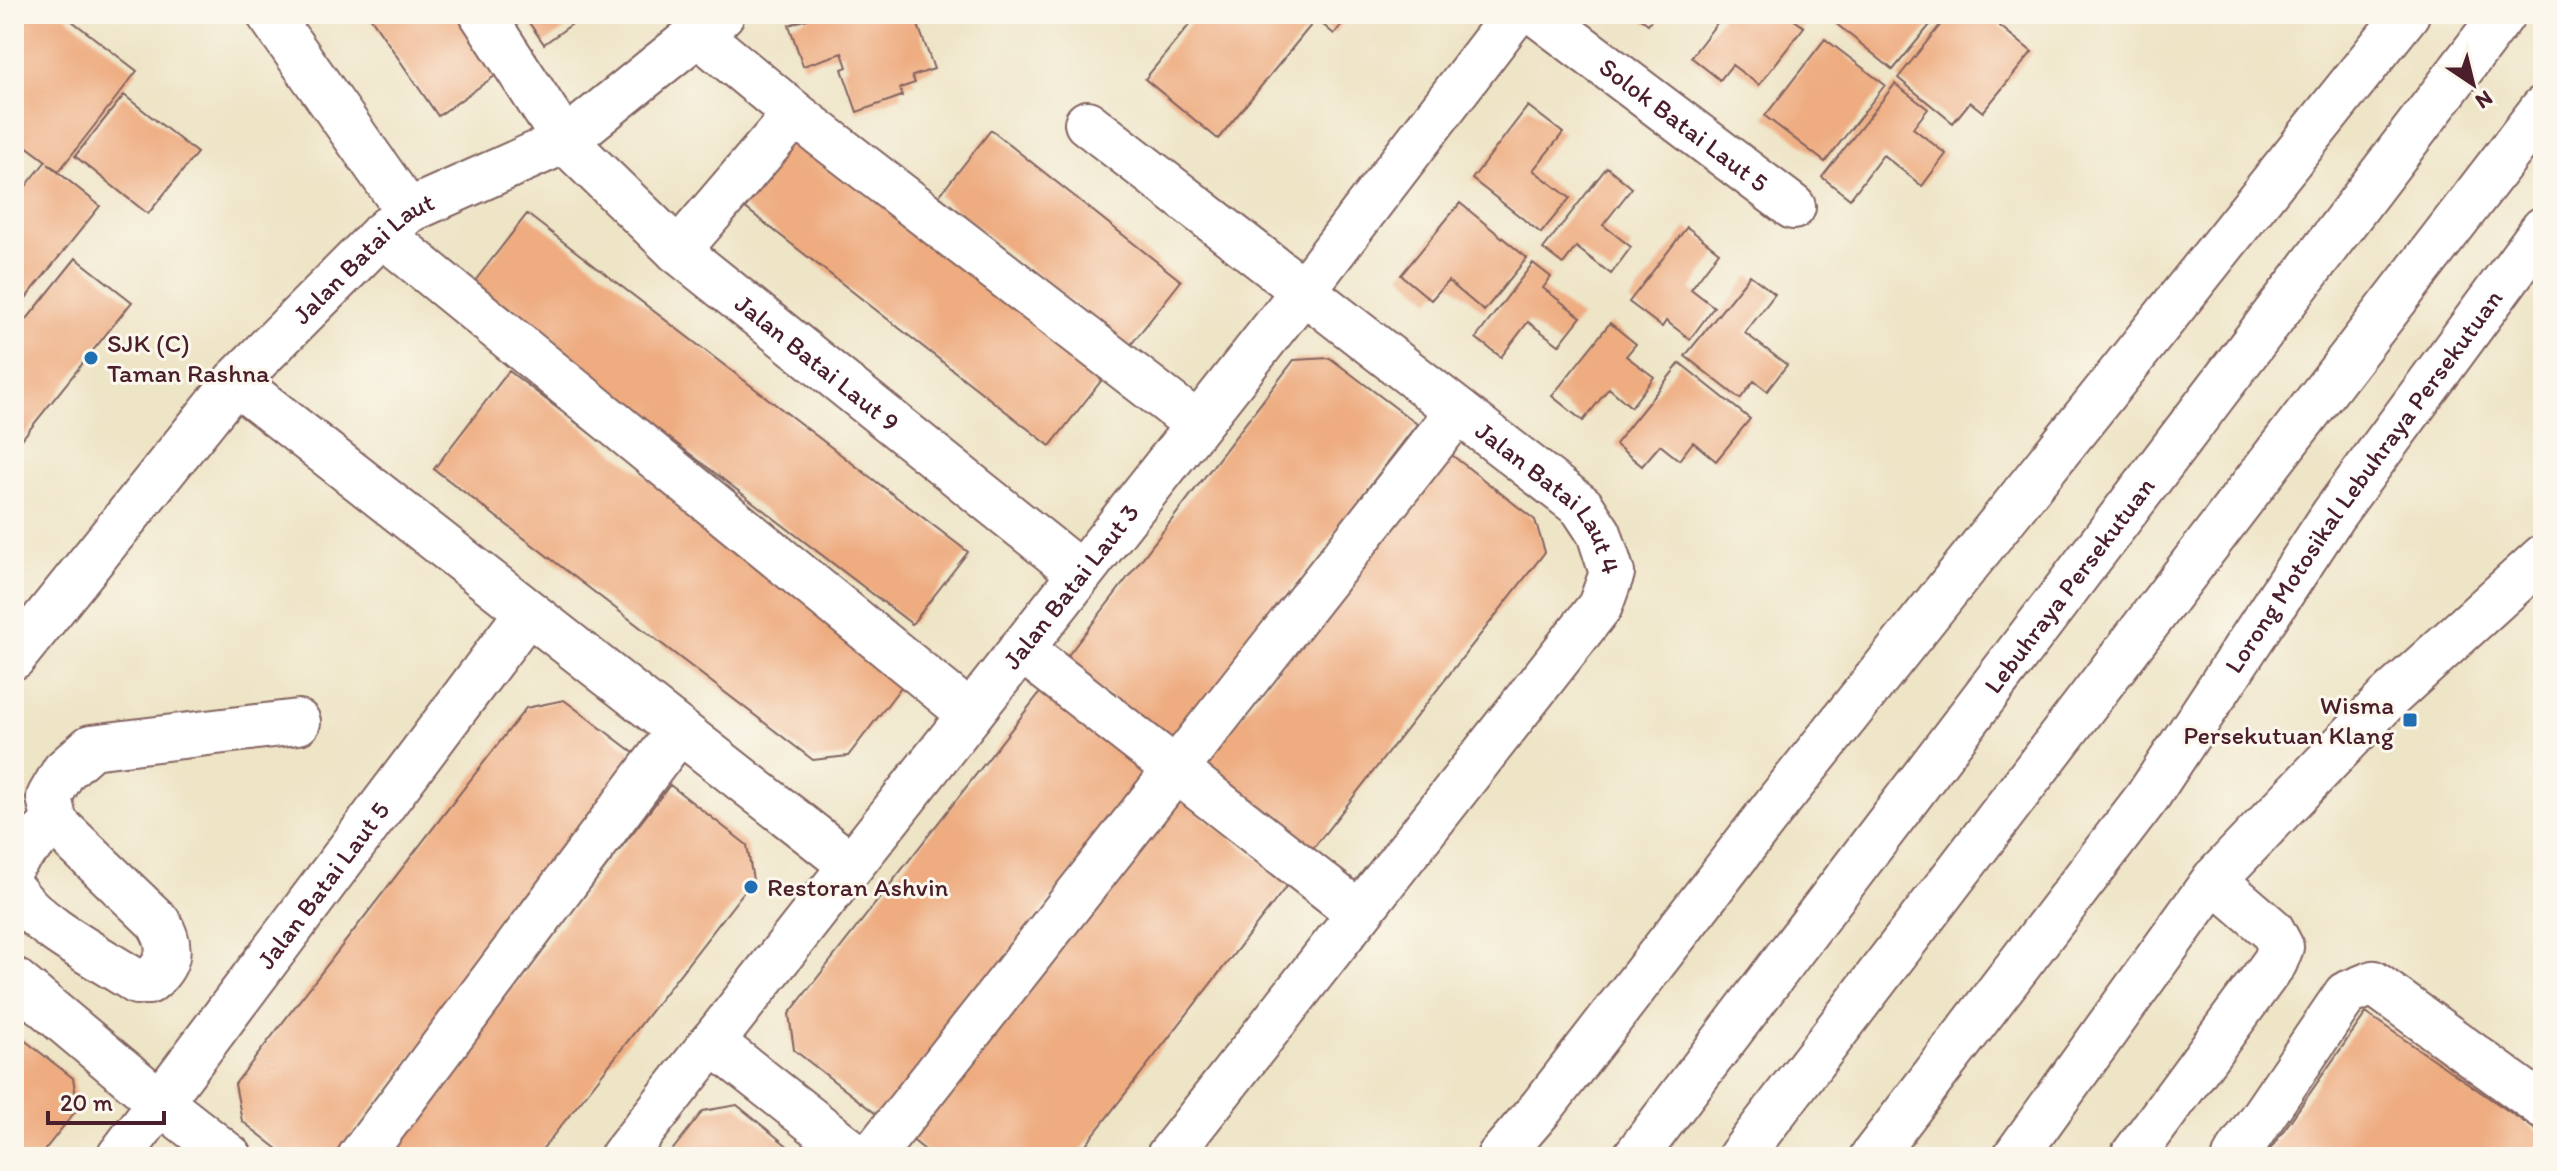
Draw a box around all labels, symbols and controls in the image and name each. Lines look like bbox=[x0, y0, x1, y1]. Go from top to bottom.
north arrow bbox=[2433, 44, 2513, 124]
street label: Solok Batai Laut 5 bbox=[1593, 51, 1775, 199]
text: N bbox=[2470, 85, 2498, 115]
street label: Jalan Batai Laut bbox=[286, 185, 439, 331]
street label: Lorong Motosikal Lebuhraya Persekutuan bbox=[2217, 283, 2510, 679]
street label: Jalan Batai Laut 9 bbox=[729, 287, 906, 438]
place label: SJK (C) Taman Rashna bbox=[107, 327, 270, 389]
marker: SJK (C) Taman Rashna bbox=[82, 349, 100, 367]
street label: Jalan Batai Laut 4 bbox=[1469, 414, 1627, 579]
street label: Lebuhraya Persekutuan bbox=[1977, 471, 2162, 700]
street label: Jalan Batai Laut 3 bbox=[996, 497, 1146, 676]
place label: Wisma Persekutuan Klang bbox=[2183, 689, 2395, 751]
marker: Wisma Persekutuan Klang bbox=[2401, 711, 2419, 729]
street label: Jalan Batai Laut 5 bbox=[250, 795, 396, 975]
place label: Restoran Ashvin bbox=[767, 871, 949, 903]
marker: Restoran Ashvin bbox=[742, 878, 760, 896]
scale bar bbox=[48, 1075, 164, 1125]
text: 20 m bbox=[60, 1088, 113, 1117]

